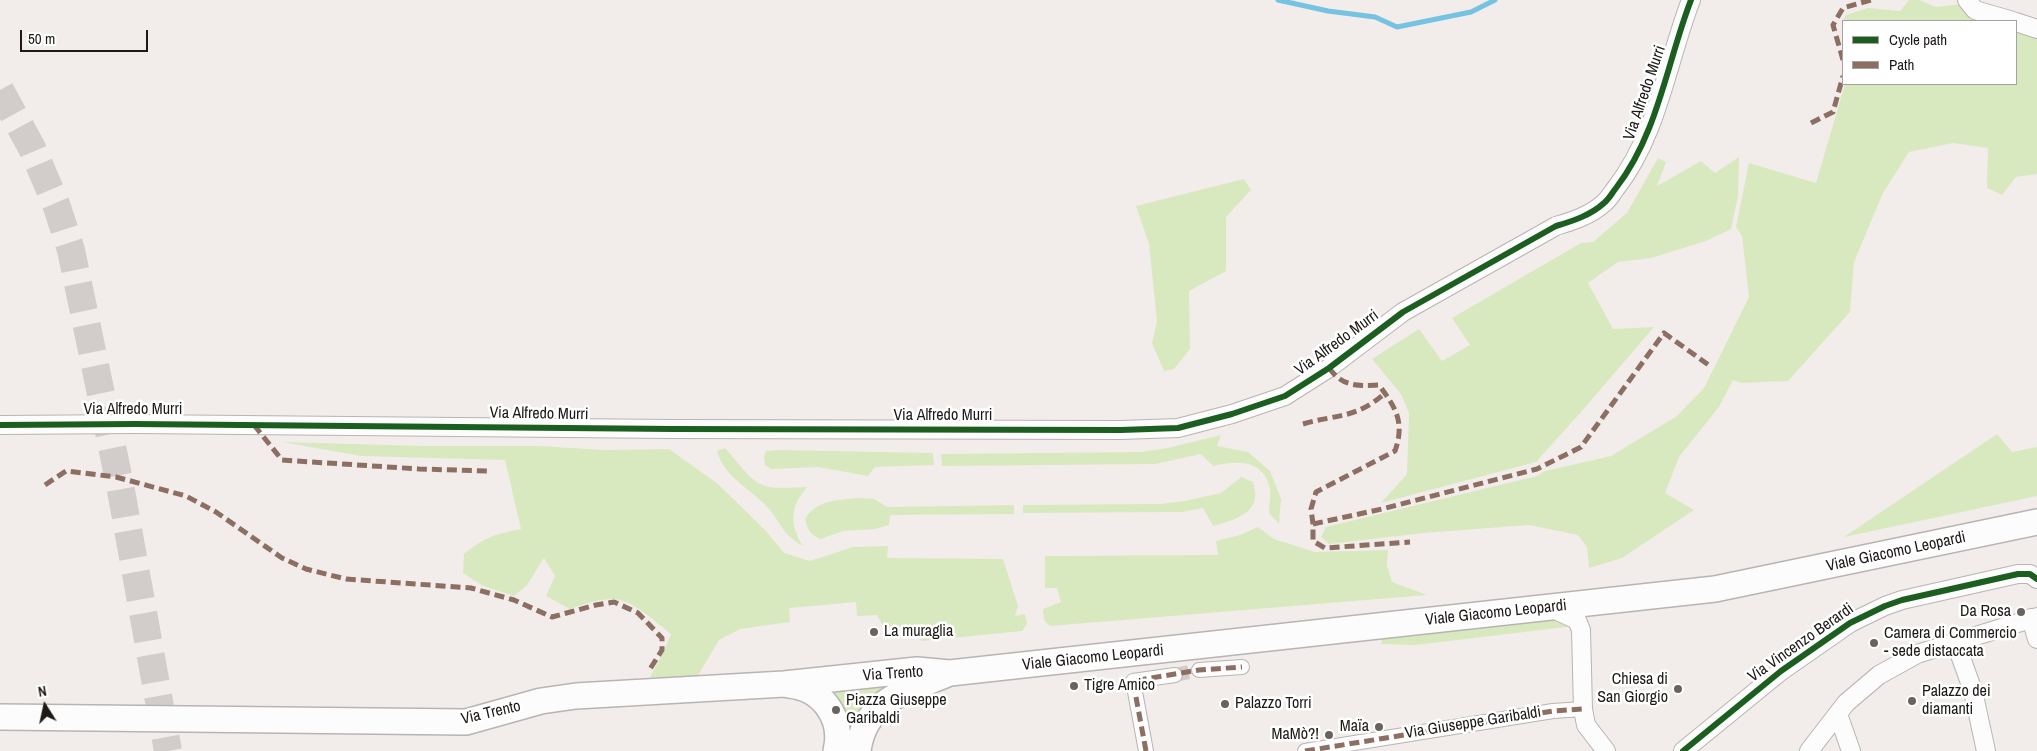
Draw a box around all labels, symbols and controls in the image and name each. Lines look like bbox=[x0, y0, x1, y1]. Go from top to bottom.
scale bar bbox=[22, 20, 150, 52]
legend bbox=[1842, 20, 2017, 85]
text: 50 m bbox=[28, 28, 55, 49]
text: Cycle path bbox=[1889, 29, 1947, 50]
street label: Via Alfredo Murri bbox=[1620, 43, 1670, 143]
text: Path bbox=[1889, 54, 1914, 75]
street label: Via Alfredo Murri bbox=[1291, 306, 1383, 380]
street label: Via Alfredo Murri bbox=[84, 400, 182, 420]
street label: Via Alfredo Murri bbox=[489, 404, 589, 424]
street label: Via Alfredo Murri bbox=[894, 406, 992, 426]
street label: Viale Giacomo Leopardi bbox=[1825, 528, 1967, 576]
street label: Viale Giacomo Leopardi bbox=[1424, 596, 1568, 630]
street label: Via Vincenzo Berardi bbox=[1745, 599, 1857, 687]
place label: Da Rosa bbox=[1960, 602, 2011, 622]
marker: Da Rosa bbox=[2015, 606, 2027, 618]
place label: La muraglia bbox=[884, 622, 953, 642]
place label: Camera di Commercio - sede distaccata bbox=[1884, 624, 2017, 662]
marker: La muraglia bbox=[868, 626, 880, 638]
marker: Camera di Commercio - sede distaccata bbox=[1868, 637, 1880, 649]
street label: Viale Giacomo Leopardi bbox=[1021, 641, 1165, 675]
street label: Via Trento bbox=[862, 662, 924, 686]
place label: Chiesa di San Giorgio bbox=[1597, 670, 1668, 708]
place label: Tigre Amico bbox=[1084, 676, 1155, 696]
marker: Tigre Amico bbox=[1068, 680, 1080, 692]
north arrow bbox=[20, 681, 70, 731]
text: N bbox=[37, 682, 48, 701]
place label: Palazzo dei diamanti bbox=[1922, 682, 1991, 720]
marker: Chiesa di San Giorgio bbox=[1672, 683, 1684, 695]
place label: Piazza Giuseppe Garibaldi bbox=[846, 691, 947, 729]
place label: Palazzo Torri bbox=[1235, 694, 1312, 714]
marker: Palazzo dei diamanti bbox=[1906, 695, 1918, 707]
street label: Via Trento bbox=[459, 697, 523, 729]
marker: Palazzo Torri bbox=[1219, 698, 1231, 710]
street label: Via Giuseppe Garibaldi bbox=[1404, 703, 1542, 743]
marker: Piazza Giuseppe Garibaldi bbox=[830, 704, 842, 716]
place label: Maïa bbox=[1340, 717, 1369, 737]
marker: Maïa bbox=[1373, 721, 1385, 733]
place label: MaMò?! bbox=[1272, 725, 1319, 745]
marker: MaMò?! bbox=[1323, 729, 1335, 741]

